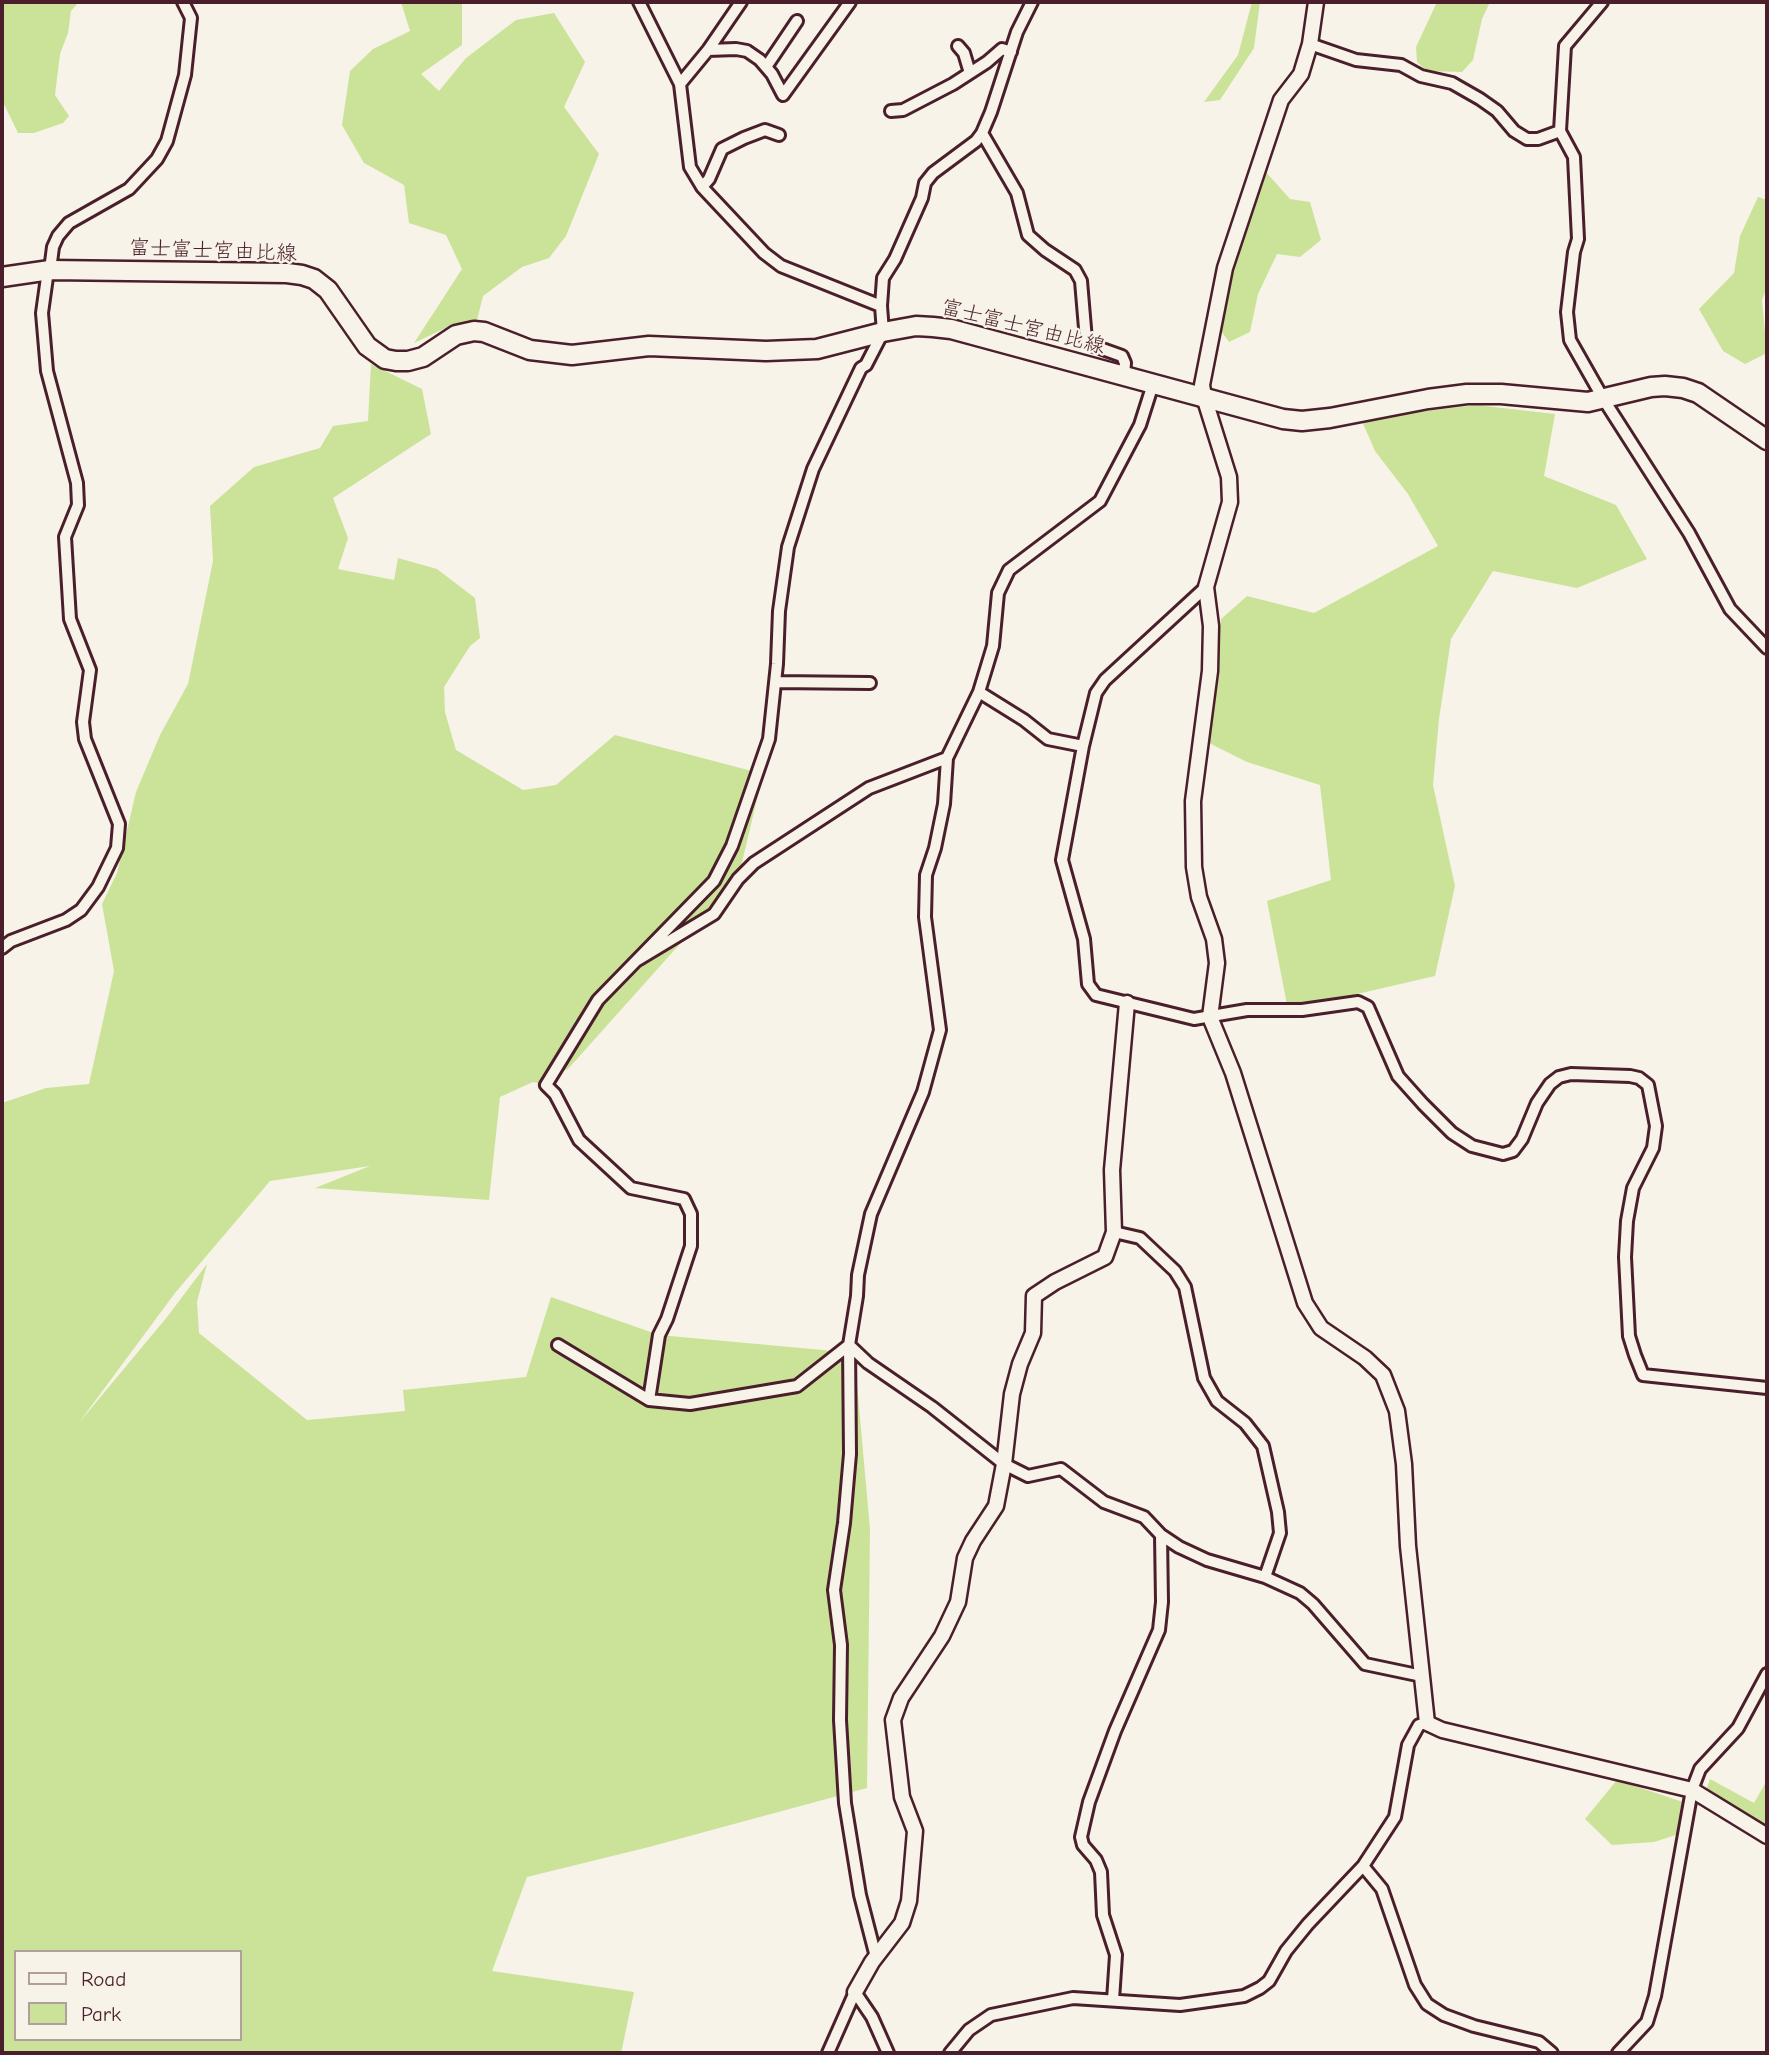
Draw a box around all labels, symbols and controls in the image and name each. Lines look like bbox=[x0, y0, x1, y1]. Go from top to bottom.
street label: 富士富士宮由比線 bbox=[129, 235, 297, 267]
street label: 富士富士宮由比線 bbox=[938, 294, 1108, 360]
legend bbox=[14, 1950, 242, 2041]
text: Road bbox=[81, 1967, 126, 1991]
text: Park bbox=[81, 2002, 121, 2026]

